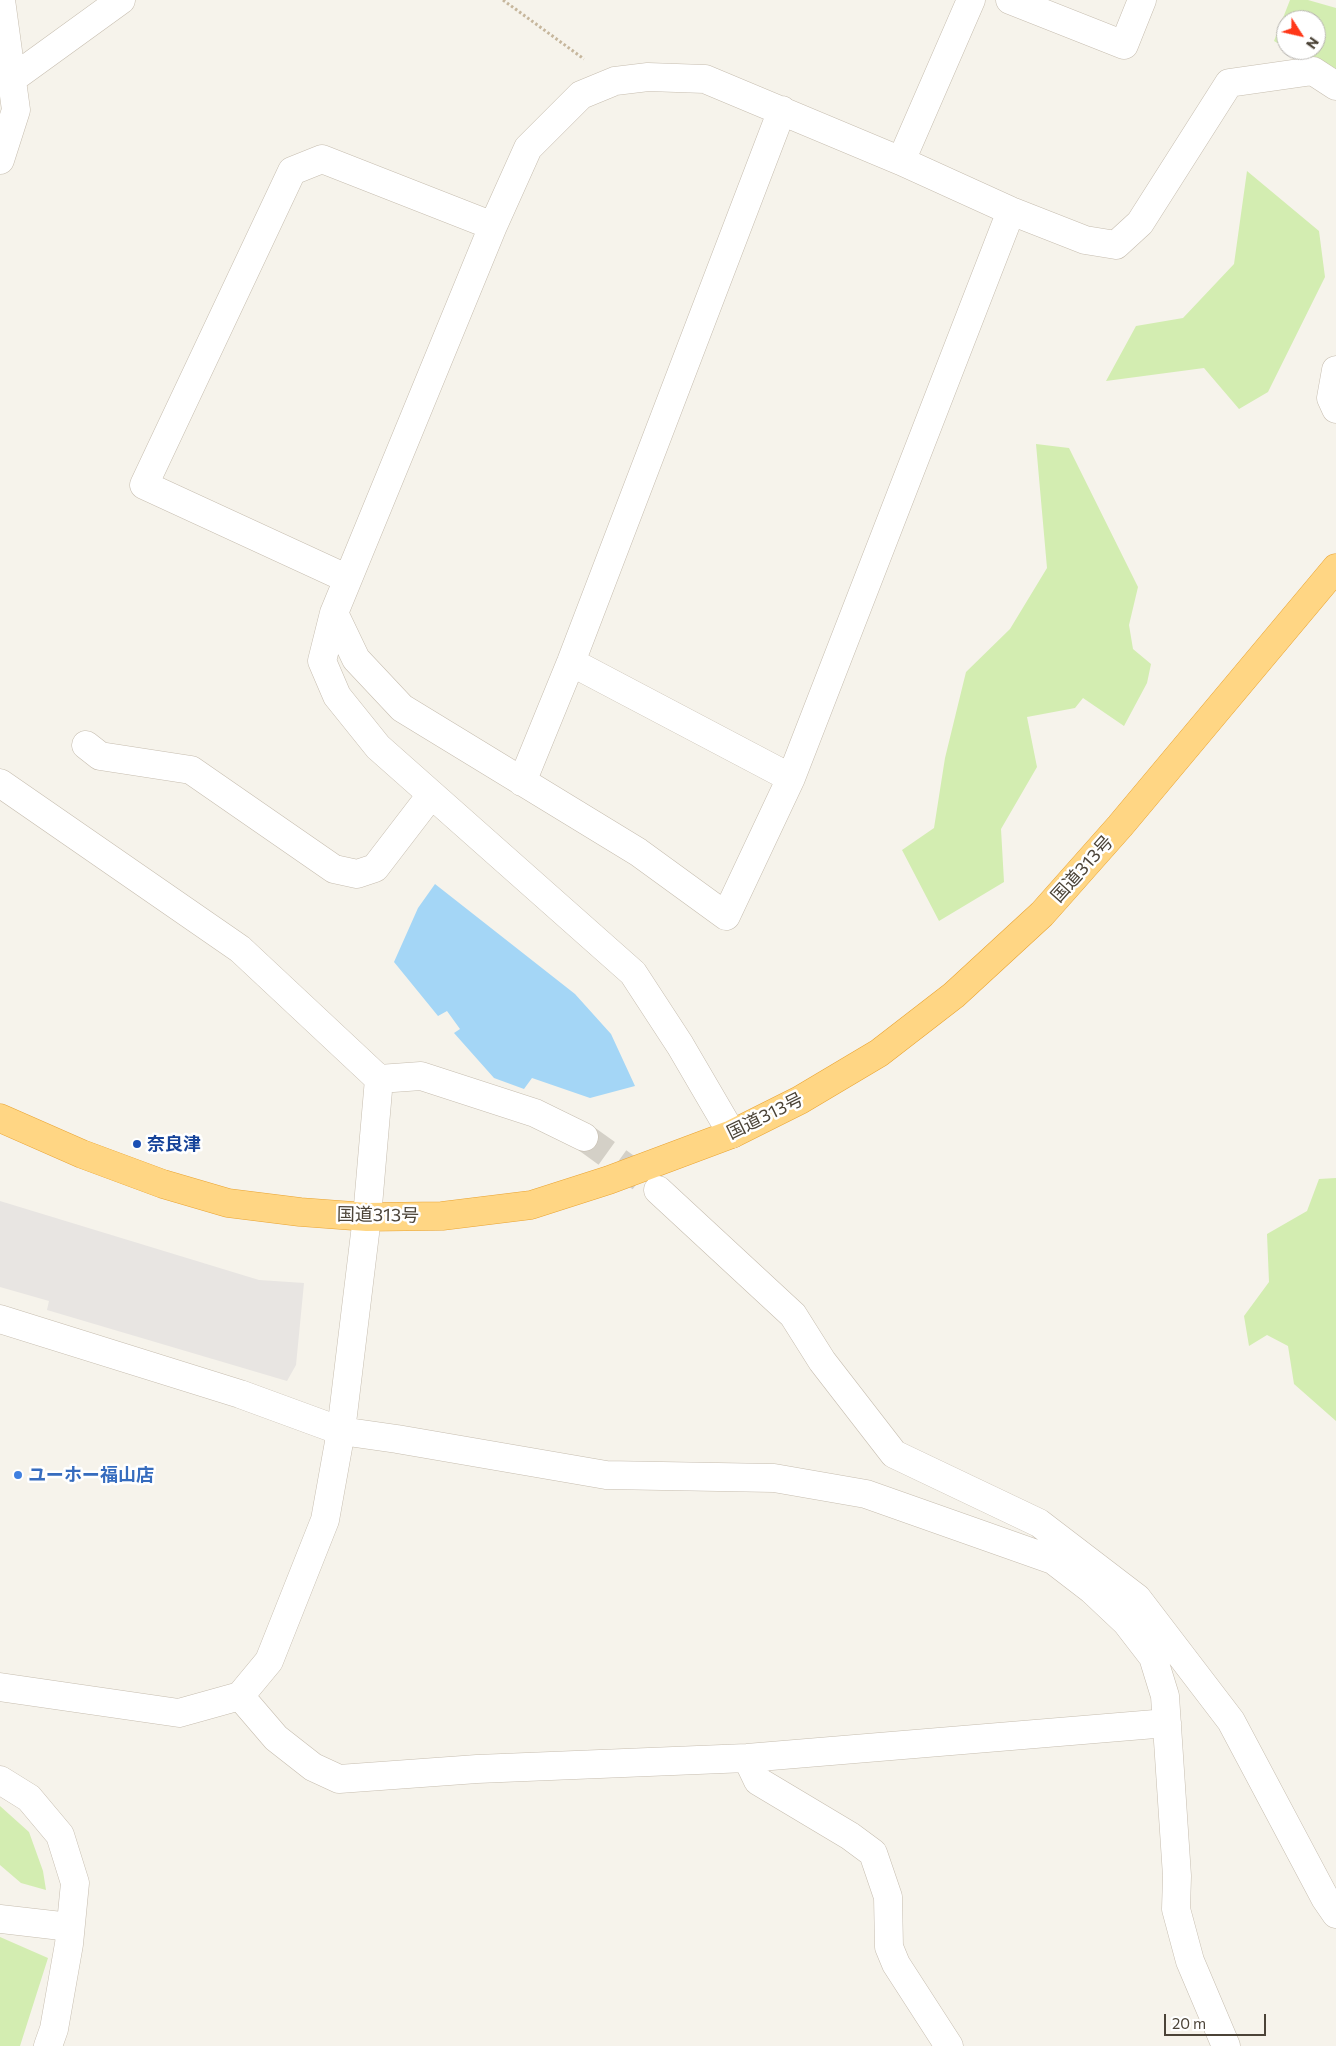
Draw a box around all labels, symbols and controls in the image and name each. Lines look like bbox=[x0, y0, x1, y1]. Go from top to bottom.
north arrow bbox=[1276, 10, 1326, 60]
text: N bbox=[1303, 34, 1323, 52]
street label: 国道313号 bbox=[1046, 831, 1118, 907]
street label: 国道313号 bbox=[723, 1088, 807, 1144]
place label: 奈良津 bbox=[147, 1133, 201, 1155]
marker: 奈良津 bbox=[131, 1138, 143, 1150]
street label: 国道313号 bbox=[337, 1203, 419, 1227]
place label: ユーホー福山店 bbox=[28, 1464, 154, 1486]
marker: ユーホー福山店 bbox=[12, 1469, 24, 1481]
scale bar bbox=[1166, 2004, 1268, 2036]
text: 20 m bbox=[1172, 2014, 1206, 2032]

